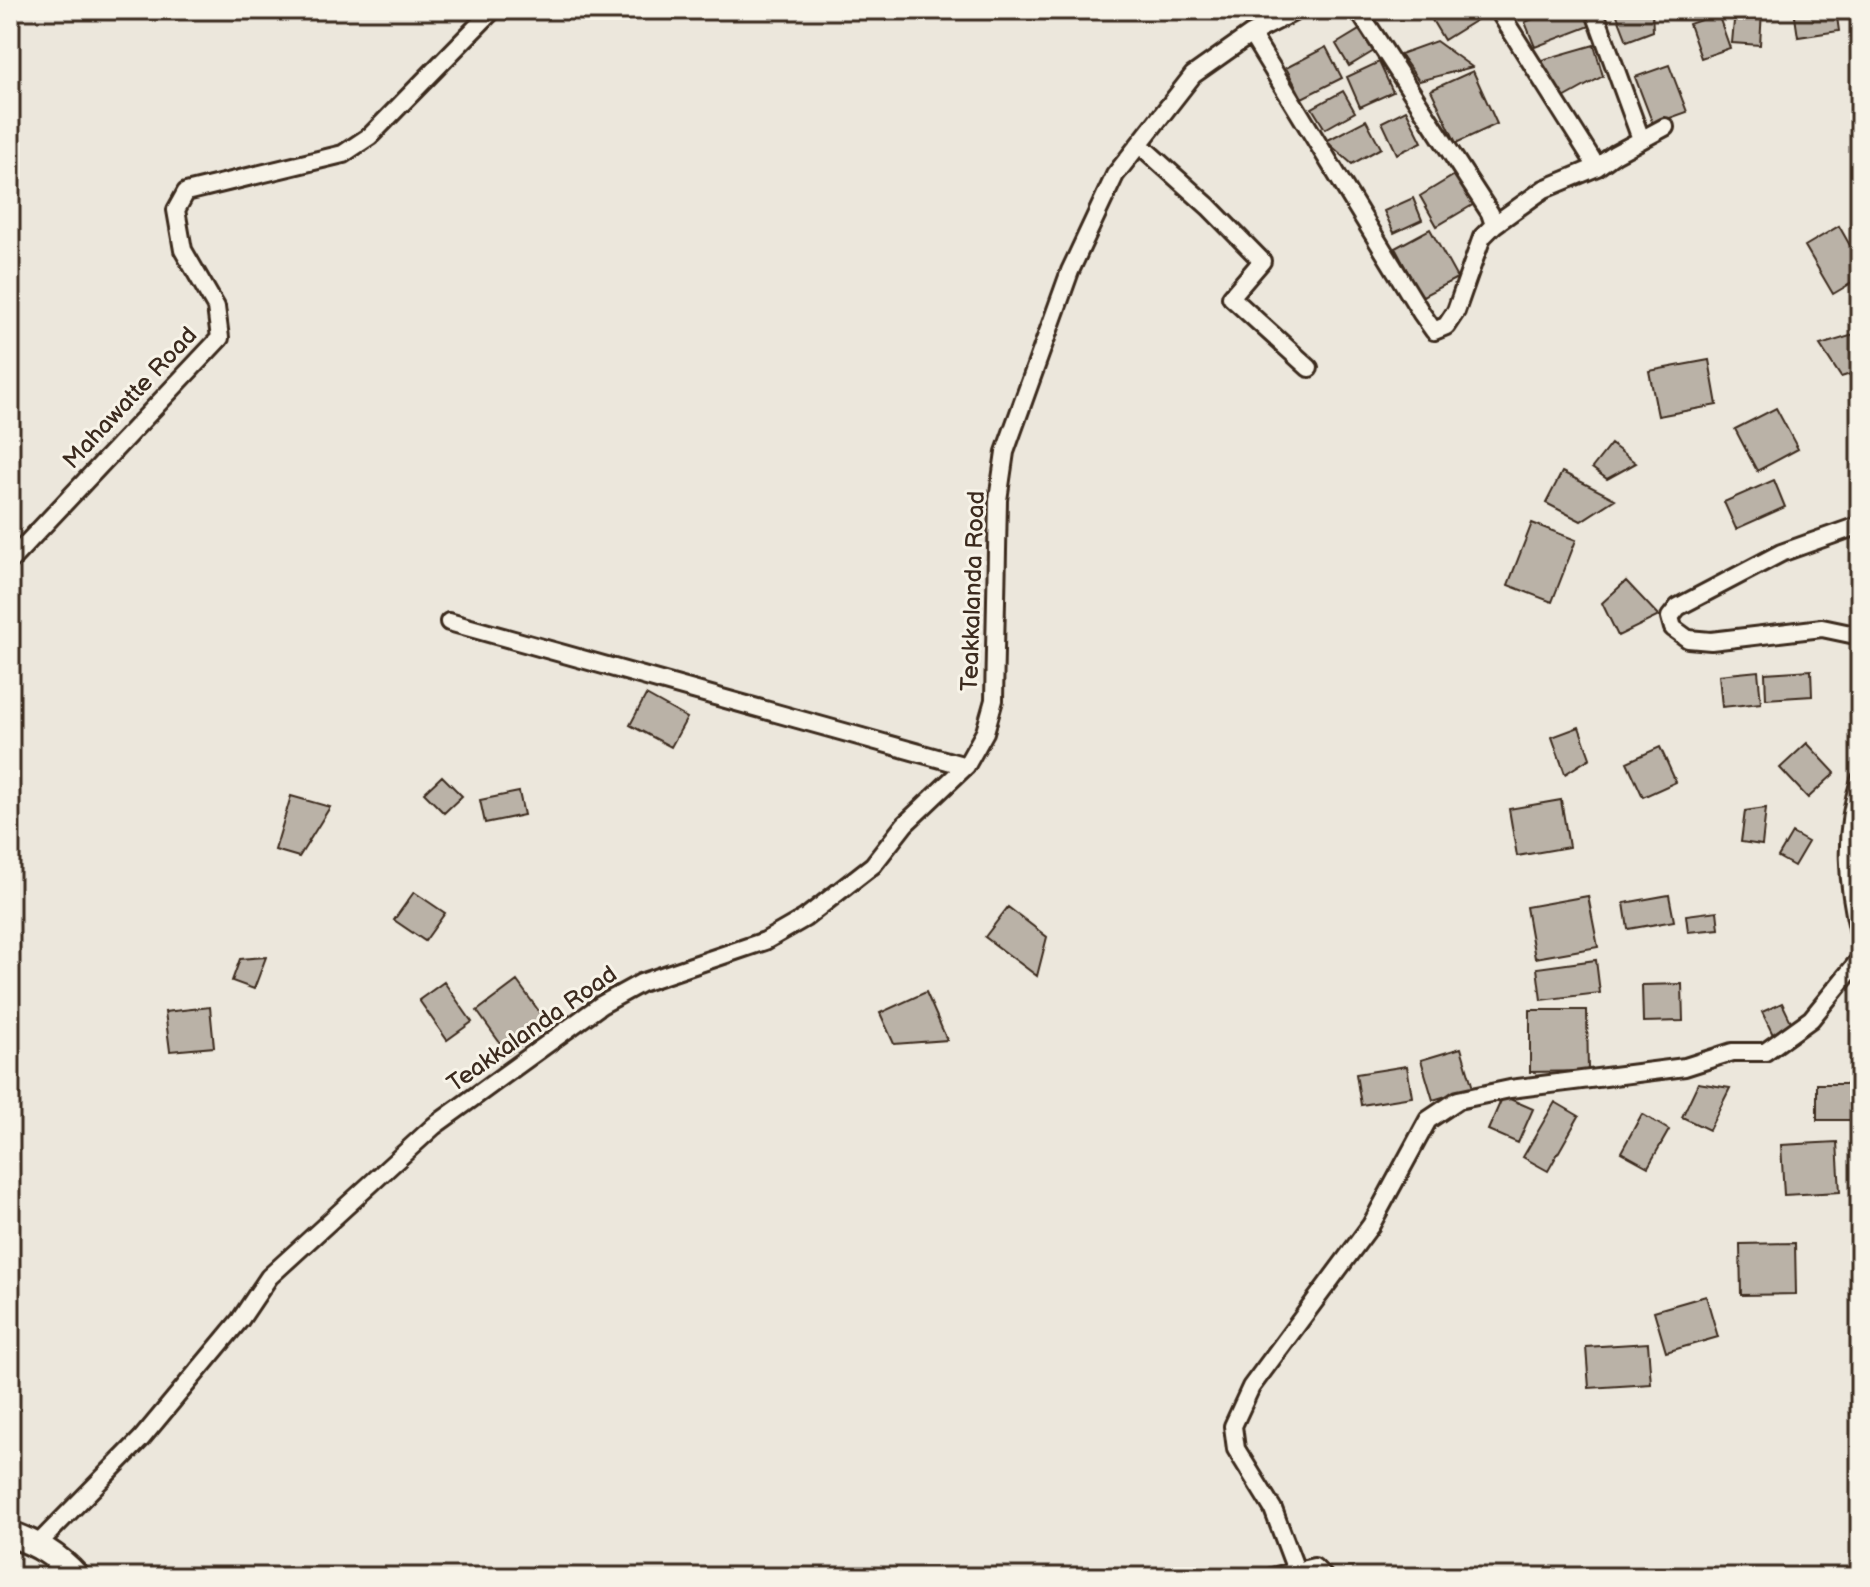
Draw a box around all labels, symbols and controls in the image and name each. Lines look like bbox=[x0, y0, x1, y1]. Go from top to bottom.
street label: Mahawatte Road bbox=[57, 321, 203, 475]
street label: Teakkalanda Road bbox=[955, 490, 991, 692]
street label: Teakkalanda Road bbox=[442, 960, 622, 1098]

